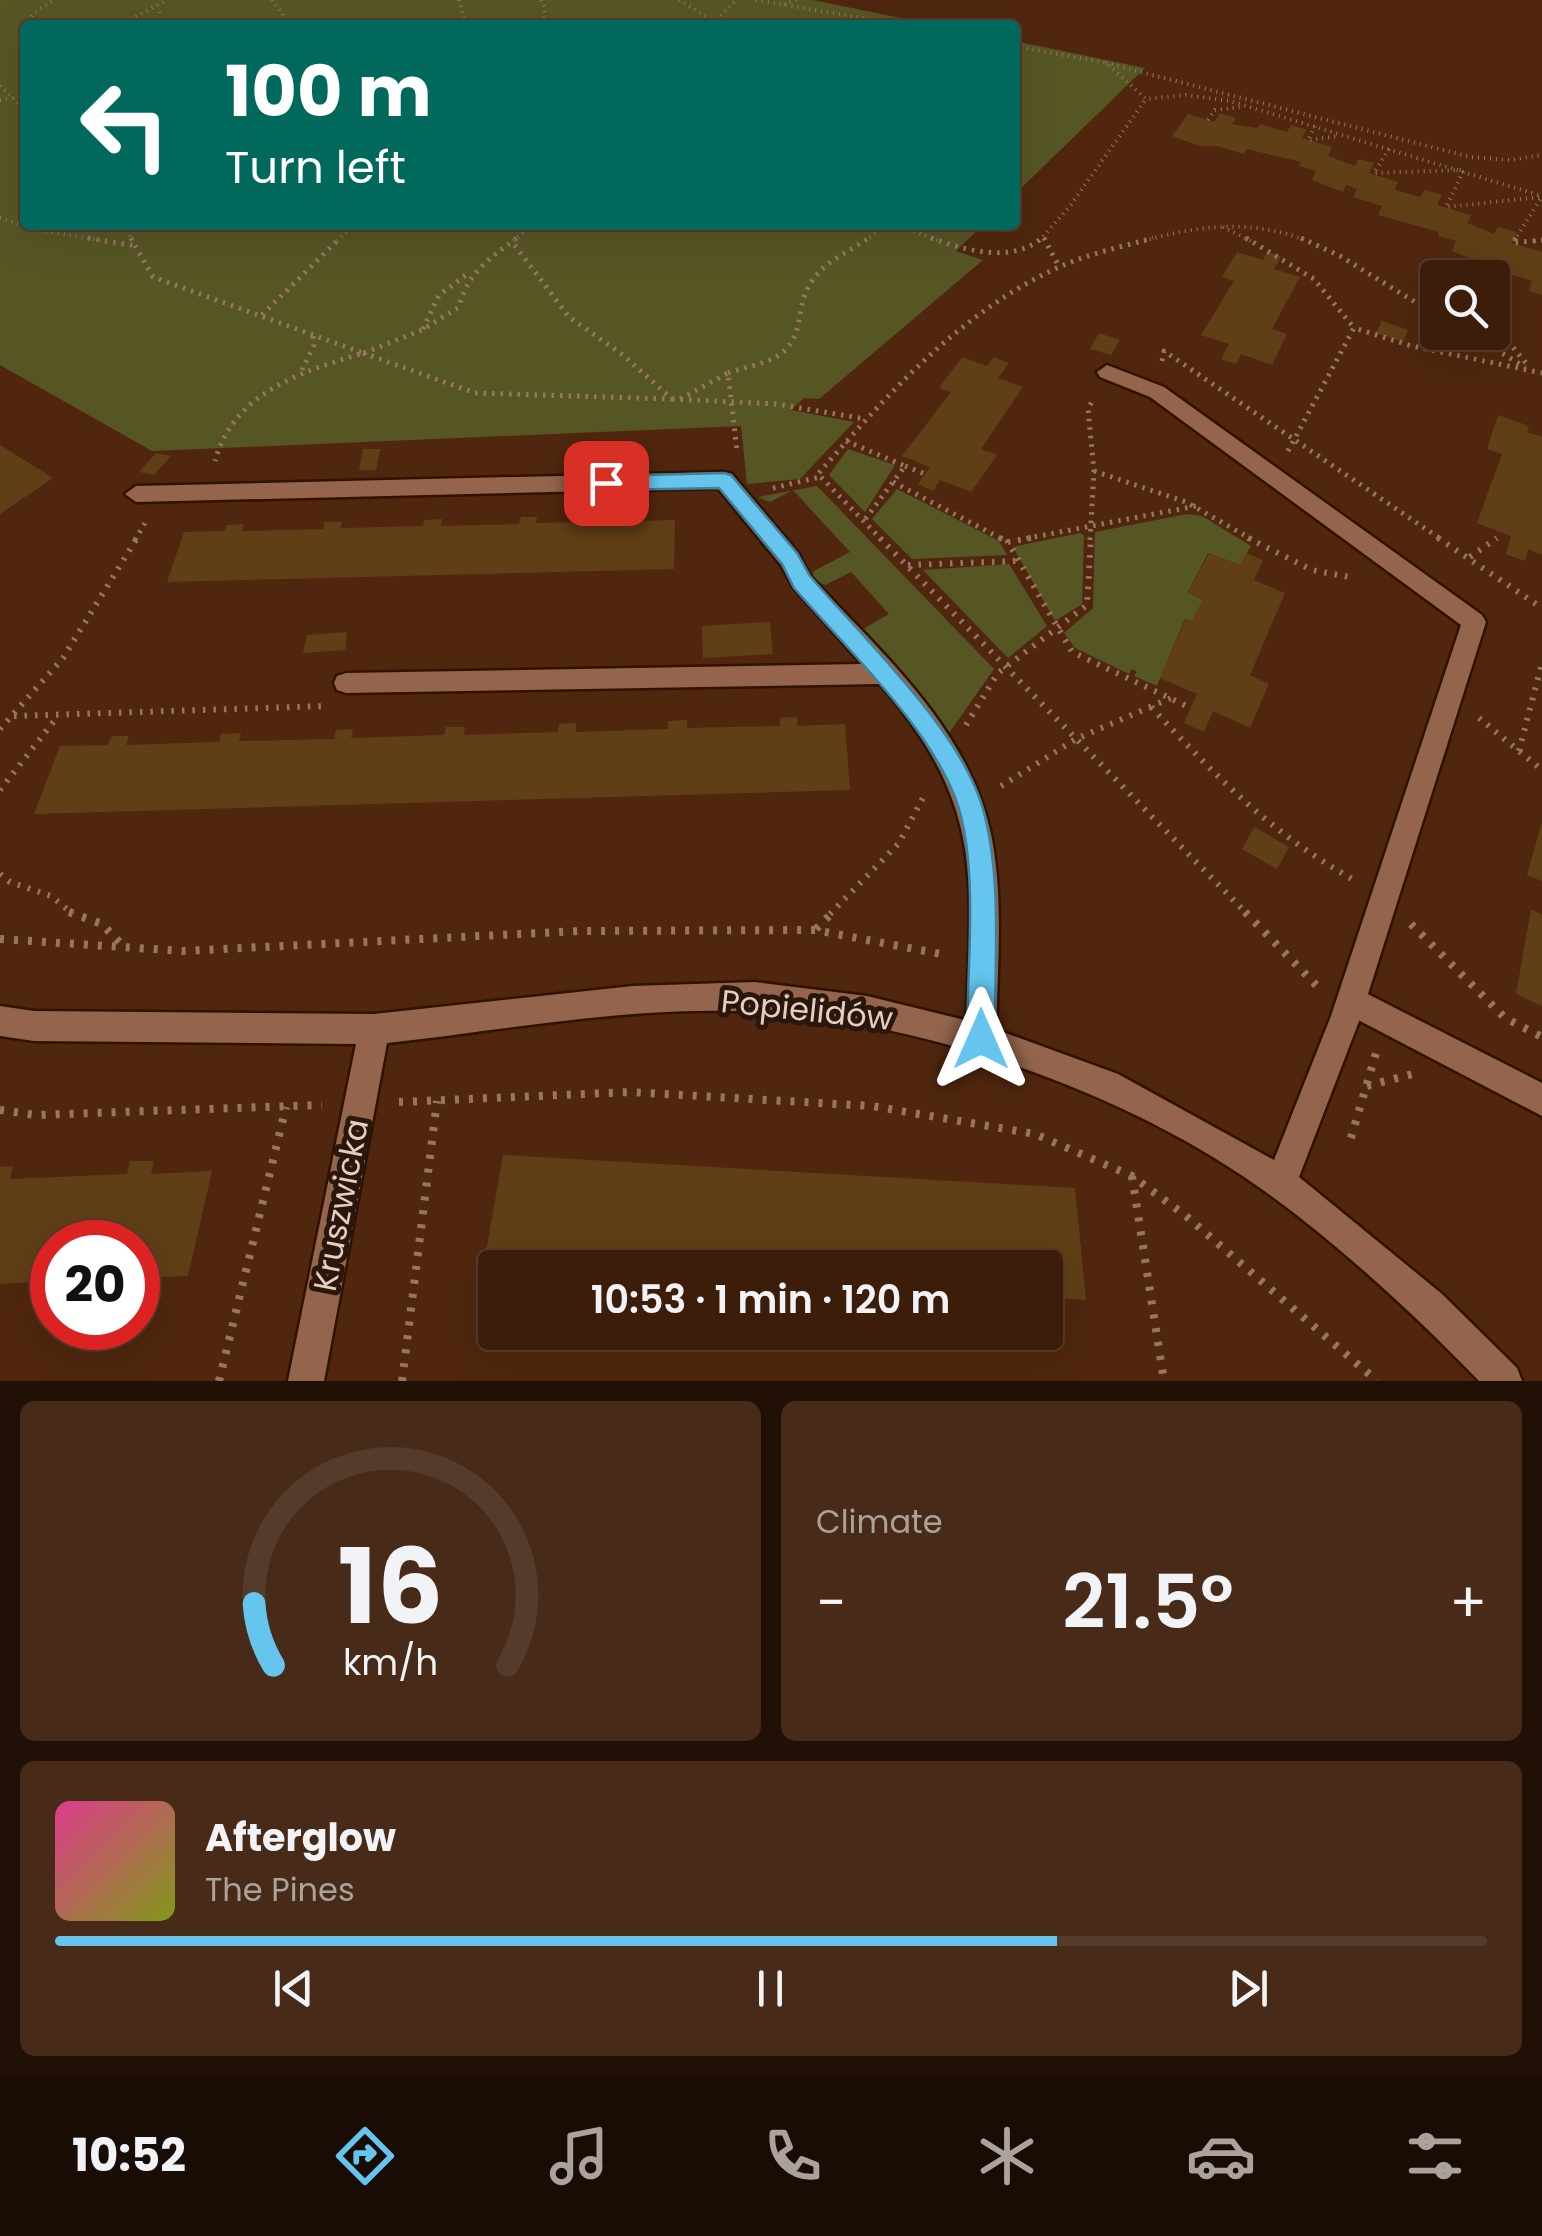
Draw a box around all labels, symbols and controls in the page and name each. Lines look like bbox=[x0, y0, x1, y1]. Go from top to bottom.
text: 100 m bbox=[225, 42, 432, 141]
icon: left bbox=[60, 60, 190, 190]
text: Turn left bbox=[225, 136, 406, 199]
map controls bbox=[1420, 260, 1510, 350]
button: search bbox=[1420, 260, 1510, 350]
pin bbox=[564, 441, 649, 526]
icon: arrive bbox=[579, 456, 634, 511]
street label: Popielidów bbox=[719, 978, 895, 1041]
position arrow bbox=[929, 987, 1033, 1091]
street label: Kruszwicka bbox=[302, 1115, 379, 1295]
speed limit sign: 20 bbox=[30, 1220, 160, 1350]
text: 10:53 · 1 min · 120 m bbox=[591, 1273, 950, 1326]
text: Climate bbox=[816, 1499, 943, 1544]
text: 16 bbox=[338, 1514, 443, 1659]
text: 21.5° bbox=[1062, 1549, 1234, 1654]
text: − bbox=[816, 1564, 846, 1641]
text: + bbox=[1449, 1564, 1487, 1641]
text: km/h bbox=[343, 1637, 438, 1688]
text: Afterglow bbox=[205, 1811, 396, 1864]
text: The Pines bbox=[205, 1867, 355, 1912]
icon: previous bbox=[266, 1961, 321, 2016]
icon: pause bbox=[743, 1961, 798, 2016]
icon: next bbox=[1221, 1961, 1276, 2016]
icon: directions bbox=[330, 2121, 400, 2191]
icon: music bbox=[544, 2121, 614, 2191]
icon: phone bbox=[758, 2121, 828, 2191]
icon: climate bbox=[972, 2121, 1042, 2191]
icon: car bbox=[1186, 2121, 1256, 2191]
icon: filters bbox=[1400, 2121, 1470, 2191]
text: 10:52 bbox=[72, 2124, 186, 2187]

